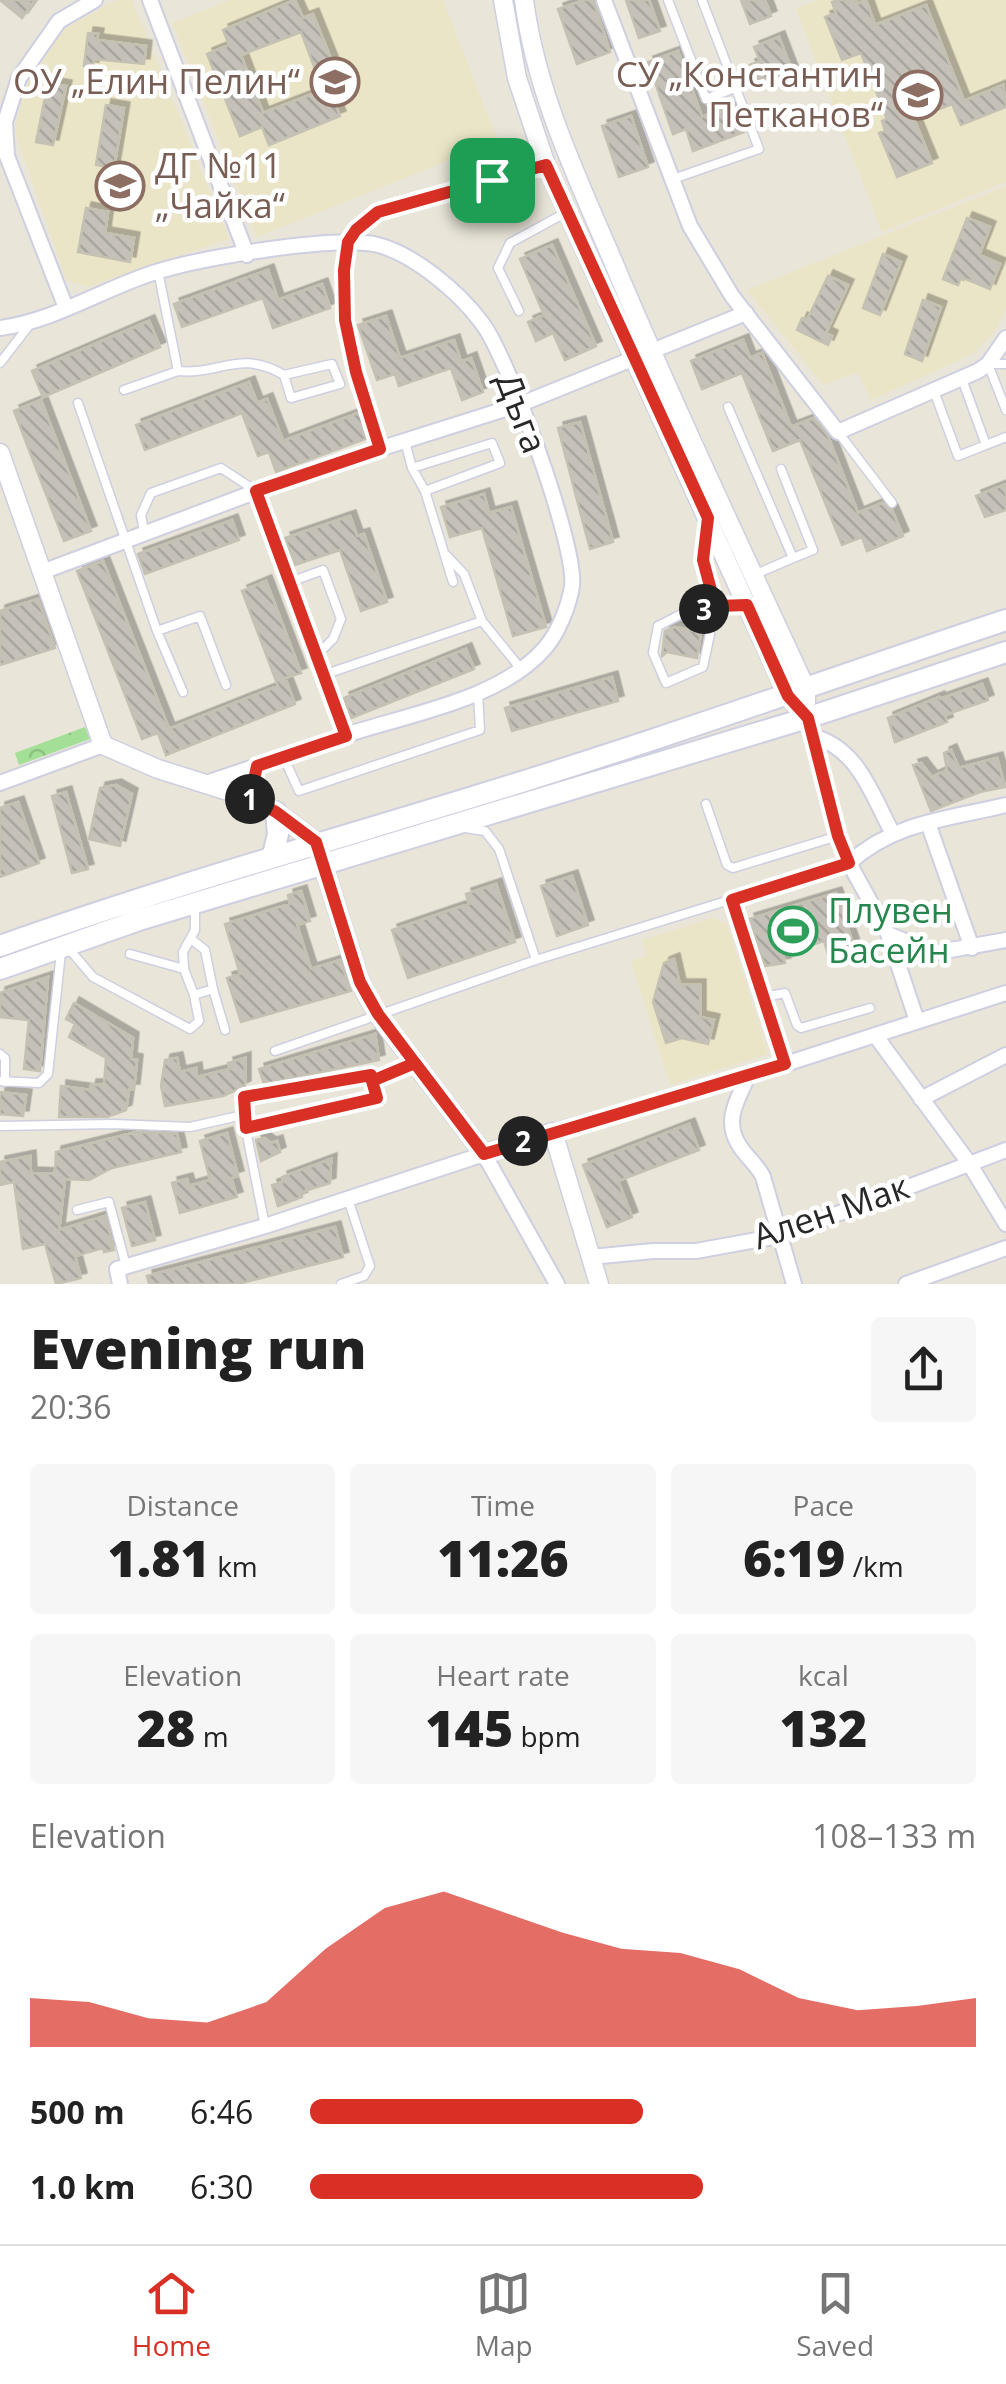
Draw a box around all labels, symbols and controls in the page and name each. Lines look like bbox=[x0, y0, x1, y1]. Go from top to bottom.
place label: СУ „Константин Петканов“ bbox=[616, 50, 883, 137]
school or university icon: ОУ „Елин Пелин“ bbox=[309, 56, 361, 108]
place label: ОУ „Елин Пелин“ bbox=[13, 57, 300, 104]
school or university icon: СУ „Константин Петканов“ bbox=[892, 69, 944, 121]
pin bbox=[450, 138, 535, 223]
place label: ДГ №11 „Чайка“ bbox=[155, 141, 285, 228]
icon: arrive bbox=[465, 153, 520, 208]
school or university icon: ДГ №11 „Чайка“ bbox=[94, 160, 146, 212]
street label: Дъга bbox=[486, 366, 559, 459]
pin: 3 bbox=[679, 584, 729, 634]
text: 3 bbox=[696, 590, 712, 628]
pin: 1 bbox=[225, 774, 275, 824]
text: 1 bbox=[242, 780, 258, 818]
place label: Плувен Басейн bbox=[828, 886, 953, 973]
sports icon: Плувен Басейн bbox=[767, 905, 819, 957]
pin: 2 bbox=[498, 1116, 548, 1166]
text: 2 bbox=[515, 1122, 531, 1160]
street label: Ален Мак bbox=[746, 1162, 915, 1259]
text: Evening run bbox=[30, 1310, 366, 1385]
button: share bbox=[871, 1317, 976, 1422]
text: 20:36 bbox=[30, 1385, 112, 1428]
text: Distance bbox=[126, 1486, 239, 1524]
text: Time bbox=[471, 1486, 535, 1524]
text: Pace bbox=[793, 1486, 854, 1524]
text: 1.81 bbox=[108, 1524, 210, 1592]
text: 11:26 bbox=[437, 1524, 569, 1592]
text: 6:19 bbox=[743, 1524, 845, 1592]
text: km bbox=[210, 1547, 258, 1585]
text: /km bbox=[845, 1547, 904, 1585]
text: Elevation bbox=[123, 1656, 242, 1694]
text: Heart rate bbox=[436, 1656, 570, 1694]
text: kcal bbox=[798, 1656, 849, 1694]
text: 28 bbox=[137, 1694, 195, 1762]
text: 145 bbox=[425, 1694, 513, 1762]
text: 132 bbox=[779, 1694, 867, 1762]
text: m bbox=[195, 1717, 229, 1755]
text: bpm bbox=[513, 1717, 581, 1755]
text: Elevation bbox=[30, 1814, 166, 1857]
text: 108–133 m bbox=[812, 1814, 976, 1857]
text: 500 m bbox=[30, 2090, 125, 2133]
text: 6:46 bbox=[190, 2090, 253, 2133]
text: 1.0 km bbox=[30, 2165, 135, 2208]
text: 6:30 bbox=[190, 2165, 253, 2208]
tab: Home bbox=[132, 2266, 211, 2364]
tab: Map bbox=[475, 2266, 533, 2364]
tab: Saved bbox=[796, 2266, 874, 2364]

